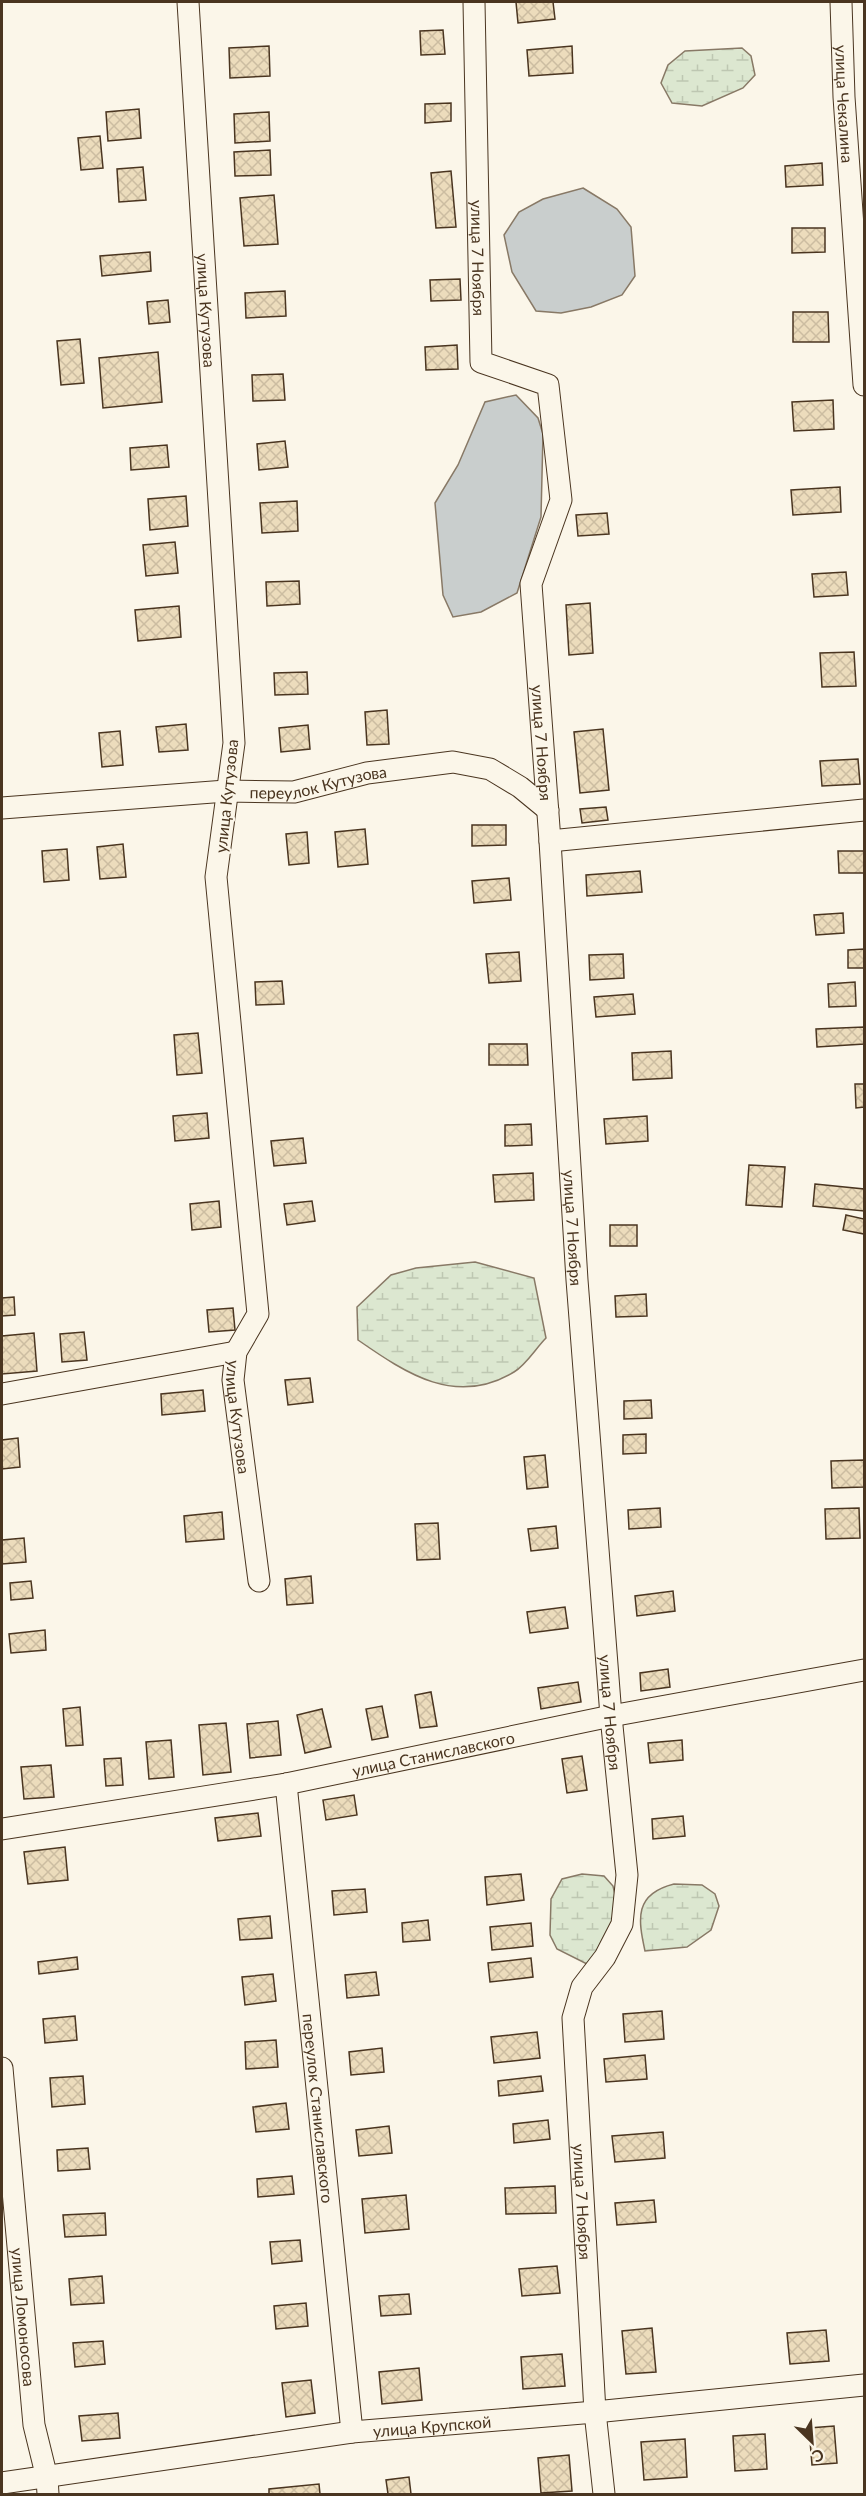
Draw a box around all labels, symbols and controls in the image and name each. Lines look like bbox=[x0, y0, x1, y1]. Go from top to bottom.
street label: улица Чекалина bbox=[833, 44, 858, 164]
street label: улица 7 Ноября bbox=[468, 200, 490, 316]
street label: улица Кутузова bbox=[194, 253, 220, 368]
street label: улица 7 Ноября bbox=[529, 684, 556, 801]
street label: улица Кутузова bbox=[211, 738, 241, 854]
street label: переулок Кутузова bbox=[249, 761, 388, 802]
street label: улица 7 Ноября bbox=[561, 1169, 587, 1286]
street label: улица Кутузова bbox=[223, 1359, 255, 1475]
street label: улица 7 Ноября bbox=[597, 1654, 626, 1771]
street label: улица Станиславского bbox=[350, 1727, 516, 1779]
street label: переулок Станиславского bbox=[300, 2013, 338, 2204]
street label: улица 7 Ноября bbox=[571, 2143, 596, 2260]
street label: улица Ломоносова bbox=[9, 2247, 40, 2387]
street label: улица Крупской bbox=[372, 2411, 492, 2440]
north arrow bbox=[782, 2412, 842, 2472]
text: С bbox=[809, 2445, 827, 2467]

